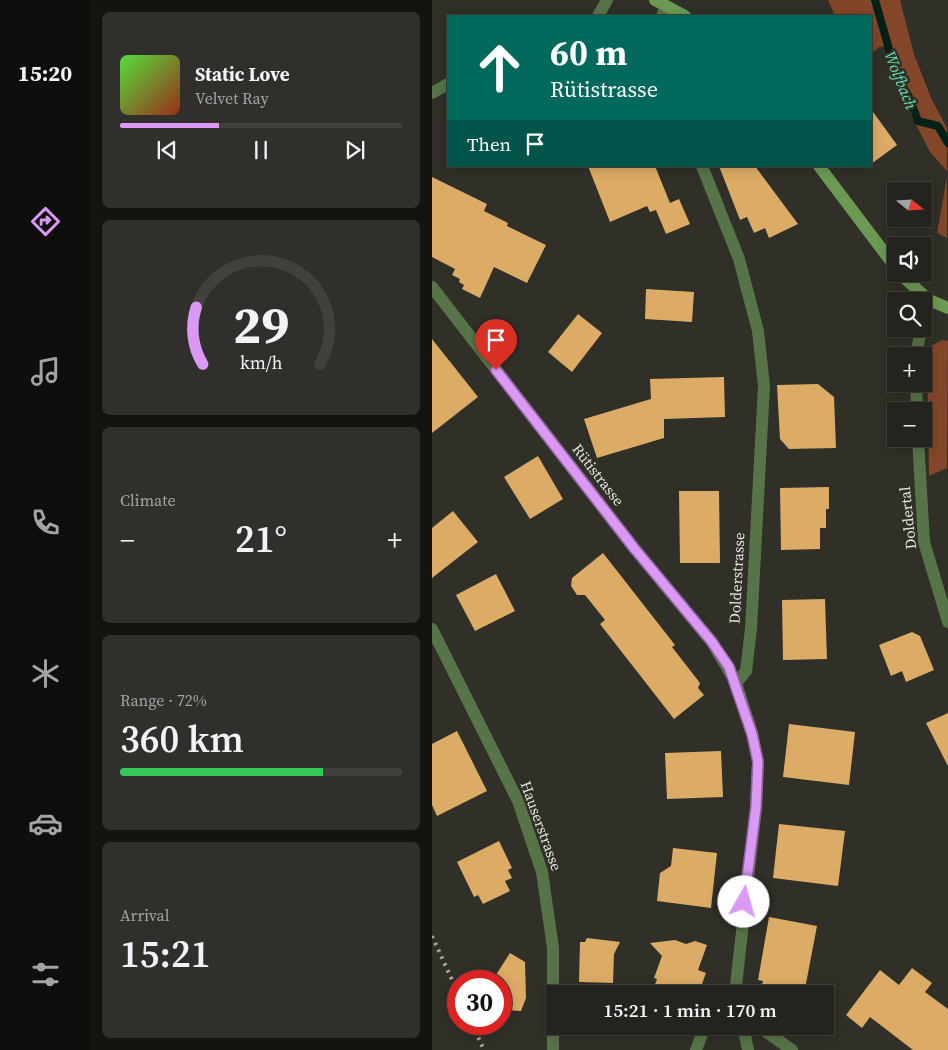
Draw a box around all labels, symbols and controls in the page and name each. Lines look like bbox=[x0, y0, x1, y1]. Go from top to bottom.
text: 60 m bbox=[550, 29, 627, 77]
icon: ahead bbox=[467, 35, 532, 100]
water label: Wolfbach bbox=[879, 48, 923, 113]
text: 15:20 bbox=[18, 58, 72, 88]
text: Static Love bbox=[195, 61, 290, 87]
text: Rütistrasse bbox=[550, 74, 658, 104]
text: Velvet Ray bbox=[195, 87, 269, 109]
icon: arrive bbox=[521, 130, 549, 158]
text: Then bbox=[467, 131, 511, 157]
icon: previous bbox=[153, 136, 181, 164]
icon: pause bbox=[247, 136, 275, 164]
icon: next bbox=[341, 136, 369, 164]
north arrow bbox=[887, 182, 932, 228]
map controls bbox=[887, 182, 932, 447]
icon: directions bbox=[28, 204, 63, 239]
button: sound bbox=[887, 237, 932, 282]
text: 29 bbox=[233, 289, 289, 360]
button: search bbox=[887, 292, 932, 337]
pin bbox=[475, 319, 517, 370]
icon: arrive bbox=[482, 326, 510, 354]
button: + bbox=[887, 347, 932, 392]
text: km/h bbox=[240, 350, 283, 375]
icon: music bbox=[28, 354, 63, 389]
button: − bbox=[887, 402, 932, 447]
street label: Rütistrasse bbox=[567, 439, 630, 510]
street label: Doldertal bbox=[894, 485, 921, 550]
text: Climate bbox=[120, 489, 176, 511]
icon: phone bbox=[28, 505, 63, 540]
text: 21° bbox=[235, 513, 287, 565]
text: − bbox=[120, 521, 135, 559]
text: + bbox=[387, 521, 402, 559]
street label: Dolderstrasse bbox=[724, 531, 749, 624]
icon: climate bbox=[28, 656, 63, 691]
text: Range · 72% bbox=[120, 689, 207, 711]
text: 360 km bbox=[120, 713, 244, 765]
street label: Hauserstrasse bbox=[516, 778, 568, 874]
icon: car bbox=[28, 806, 63, 841]
position arrow bbox=[717, 875, 769, 927]
text: Arrival bbox=[120, 904, 169, 926]
text: 15:21 bbox=[120, 928, 210, 980]
icon: filters bbox=[28, 957, 63, 992]
speed limit sign: 30 bbox=[447, 970, 512, 1035]
text: 15:21 · 1 min · 170 m bbox=[603, 997, 777, 1023]

